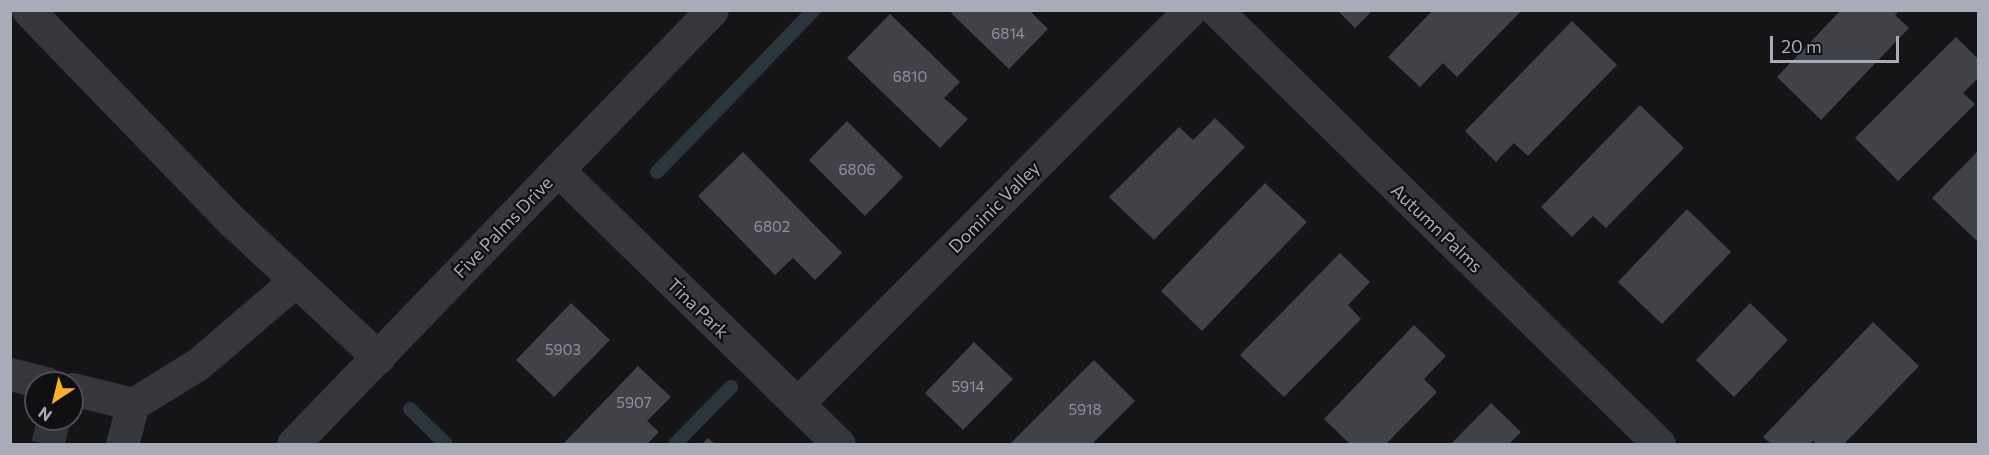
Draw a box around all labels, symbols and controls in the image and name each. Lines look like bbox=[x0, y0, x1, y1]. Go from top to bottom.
scale bar bbox=[1773, 24, 1902, 62]
house number: 6814 bbox=[991, 25, 1025, 43]
text: 20 m bbox=[1781, 35, 1822, 57]
house number: 6810 bbox=[893, 68, 927, 86]
street label: Dominic Valley bbox=[944, 157, 1044, 257]
house number: 6806 bbox=[838, 161, 876, 179]
street label: Five Palms Drive bbox=[449, 172, 557, 282]
street label: Autumn Palms bbox=[1387, 179, 1487, 277]
house number: 6802 bbox=[754, 218, 790, 236]
street label: Tina Park bbox=[663, 273, 733, 343]
house number: 5903 bbox=[545, 341, 581, 359]
north arrow bbox=[24, 371, 84, 431]
house number: 5914 bbox=[951, 378, 985, 396]
house number: 5907 bbox=[616, 394, 652, 412]
house number: 5918 bbox=[1068, 401, 1102, 419]
text: N bbox=[34, 403, 55, 426]

